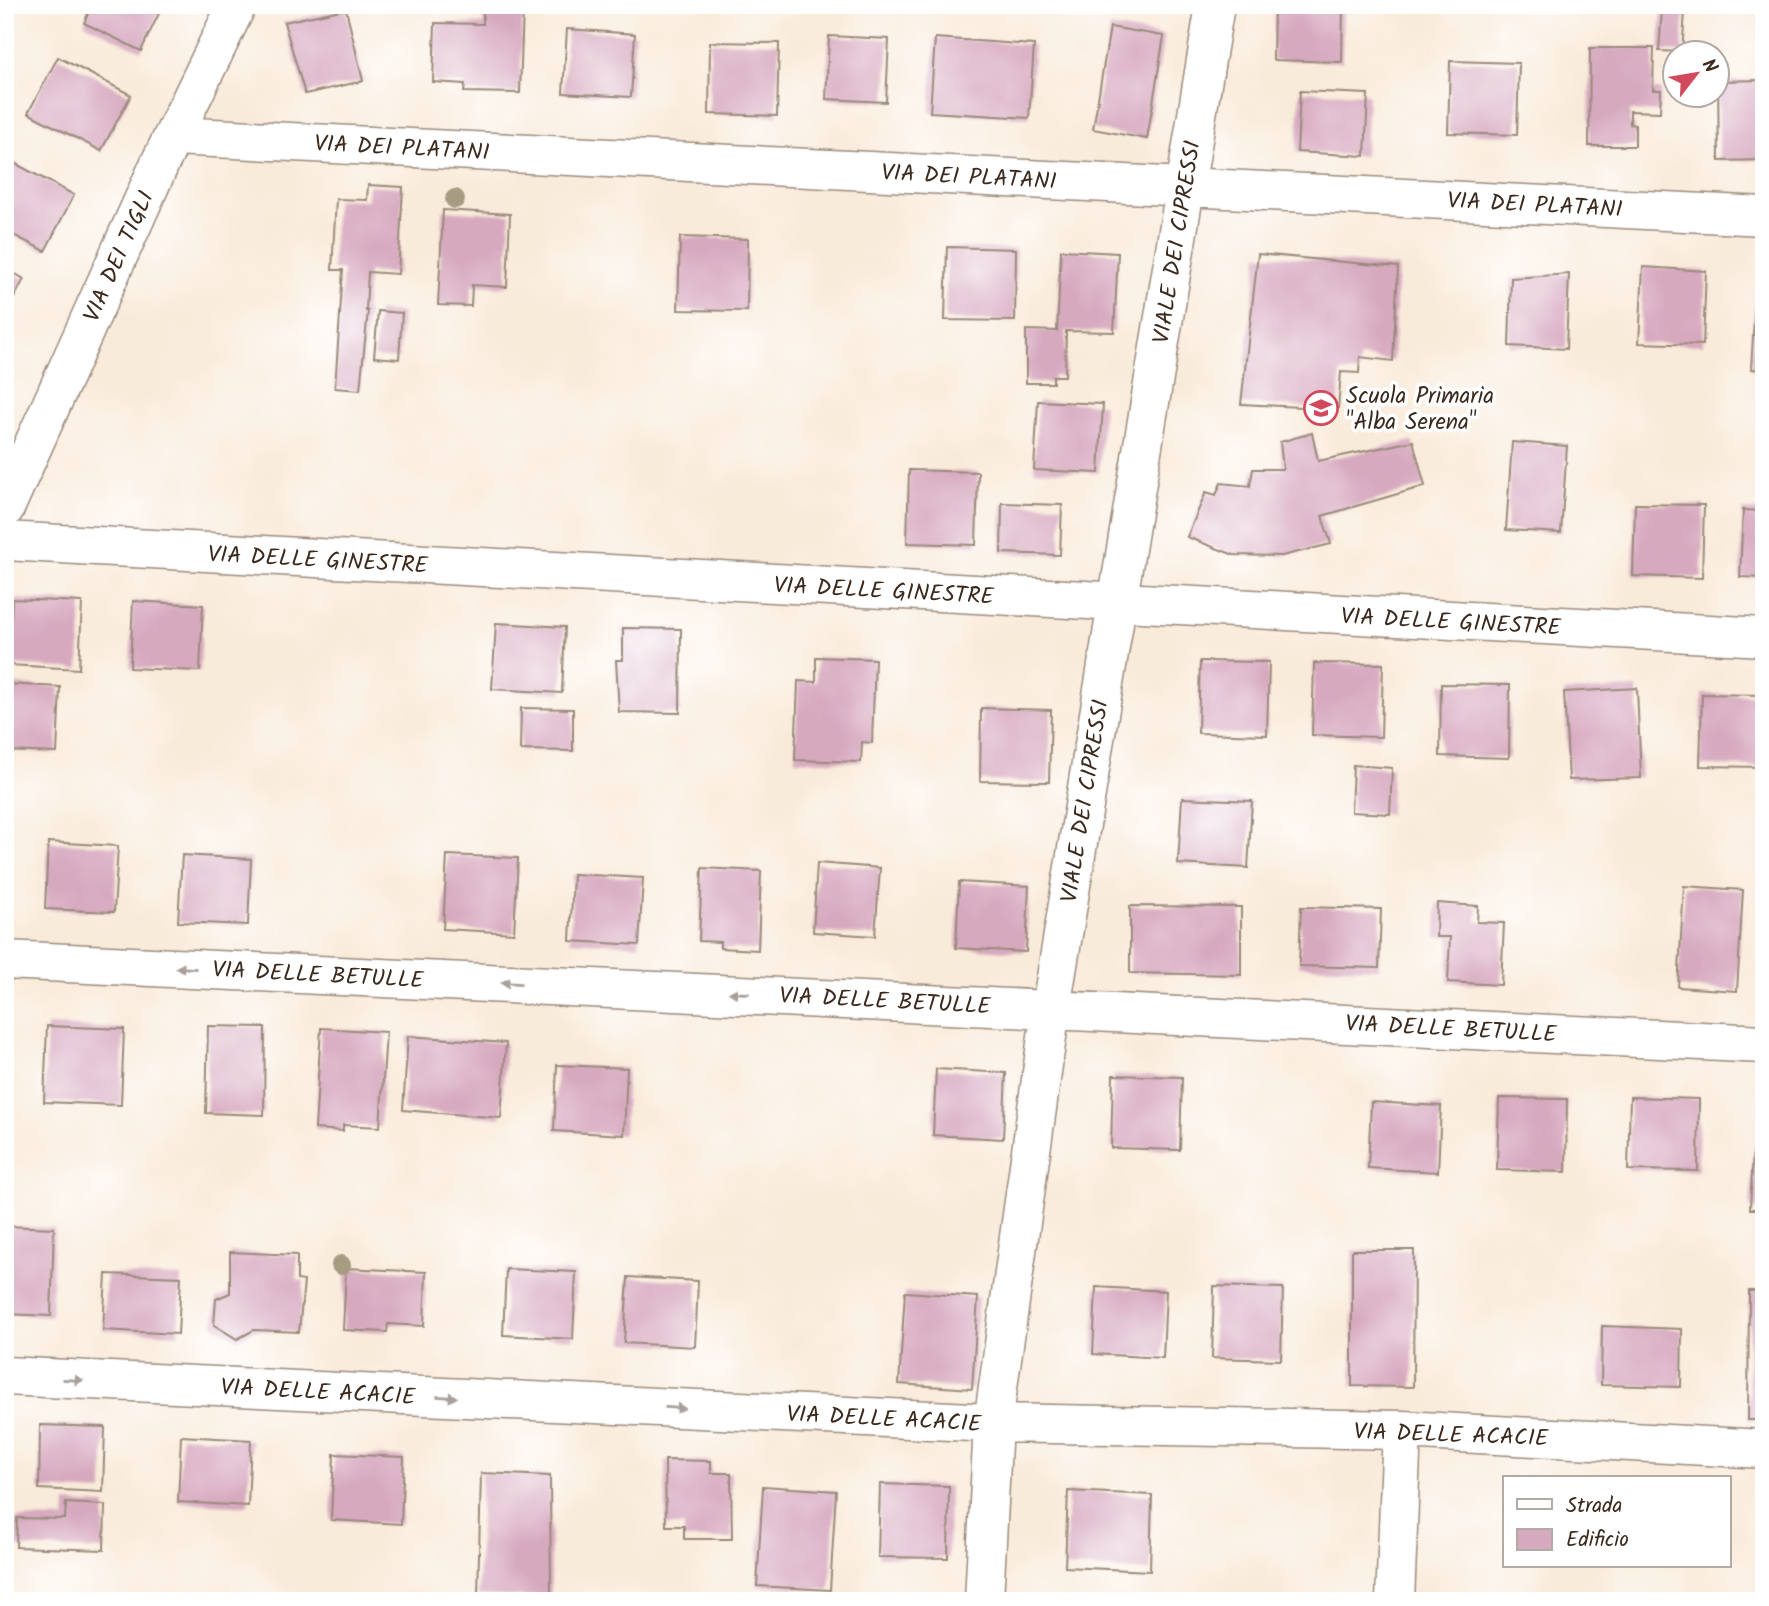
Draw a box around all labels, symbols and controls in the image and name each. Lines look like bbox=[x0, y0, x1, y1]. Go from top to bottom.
north arrow bbox=[1660, 38, 1730, 108]
text: N bbox=[1693, 53, 1725, 79]
street label: VIA DEI PLATANI bbox=[313, 126, 490, 172]
street label: VIALE DEI CIPRESSI bbox=[1144, 138, 1212, 346]
street label: VIA DEI PLATANI bbox=[880, 155, 1057, 201]
street label: VIA DEI PLATANI bbox=[1446, 183, 1623, 229]
street label: VIA DEI TIGLI bbox=[75, 185, 165, 328]
place label: Scuola Primaria "Alba Serena" bbox=[1346, 379, 1494, 441]
school or university icon: Scuola Primaria "Alba Serena" bbox=[1302, 389, 1340, 427]
street label: VIA DELLE GINESTRE bbox=[207, 537, 429, 585]
street label: VIA DELLE GINESTRE bbox=[773, 568, 995, 616]
street label: VIA DELLE GINESTRE bbox=[1340, 599, 1562, 647]
street label: VIALE DEI CIPRESSI bbox=[1052, 697, 1120, 905]
street label: VIA DELLE BETULLE bbox=[211, 952, 425, 1000]
one-way arrow bbox=[175, 963, 197, 974]
one-way arrow bbox=[500, 978, 522, 989]
street label: VIA DELLE BETULLE bbox=[778, 978, 992, 1026]
one-way arrow bbox=[727, 988, 749, 999]
street label: VIA DELLE BETULLE bbox=[1344, 1006, 1558, 1054]
street label: VIA DELLE ACACIE bbox=[220, 1370, 417, 1416]
one-way arrow bbox=[63, 1374, 85, 1385]
one-way arrow bbox=[437, 1392, 459, 1403]
street label: VIA DELLE ACACIE bbox=[786, 1397, 983, 1443]
one-way arrow bbox=[664, 1403, 686, 1414]
street label: VIA DELLE ACACIE bbox=[1353, 1415, 1549, 1457]
legend bbox=[1503, 1476, 1730, 1568]
text: Strada bbox=[1566, 1490, 1622, 1523]
text: Edificio bbox=[1566, 1524, 1629, 1557]

